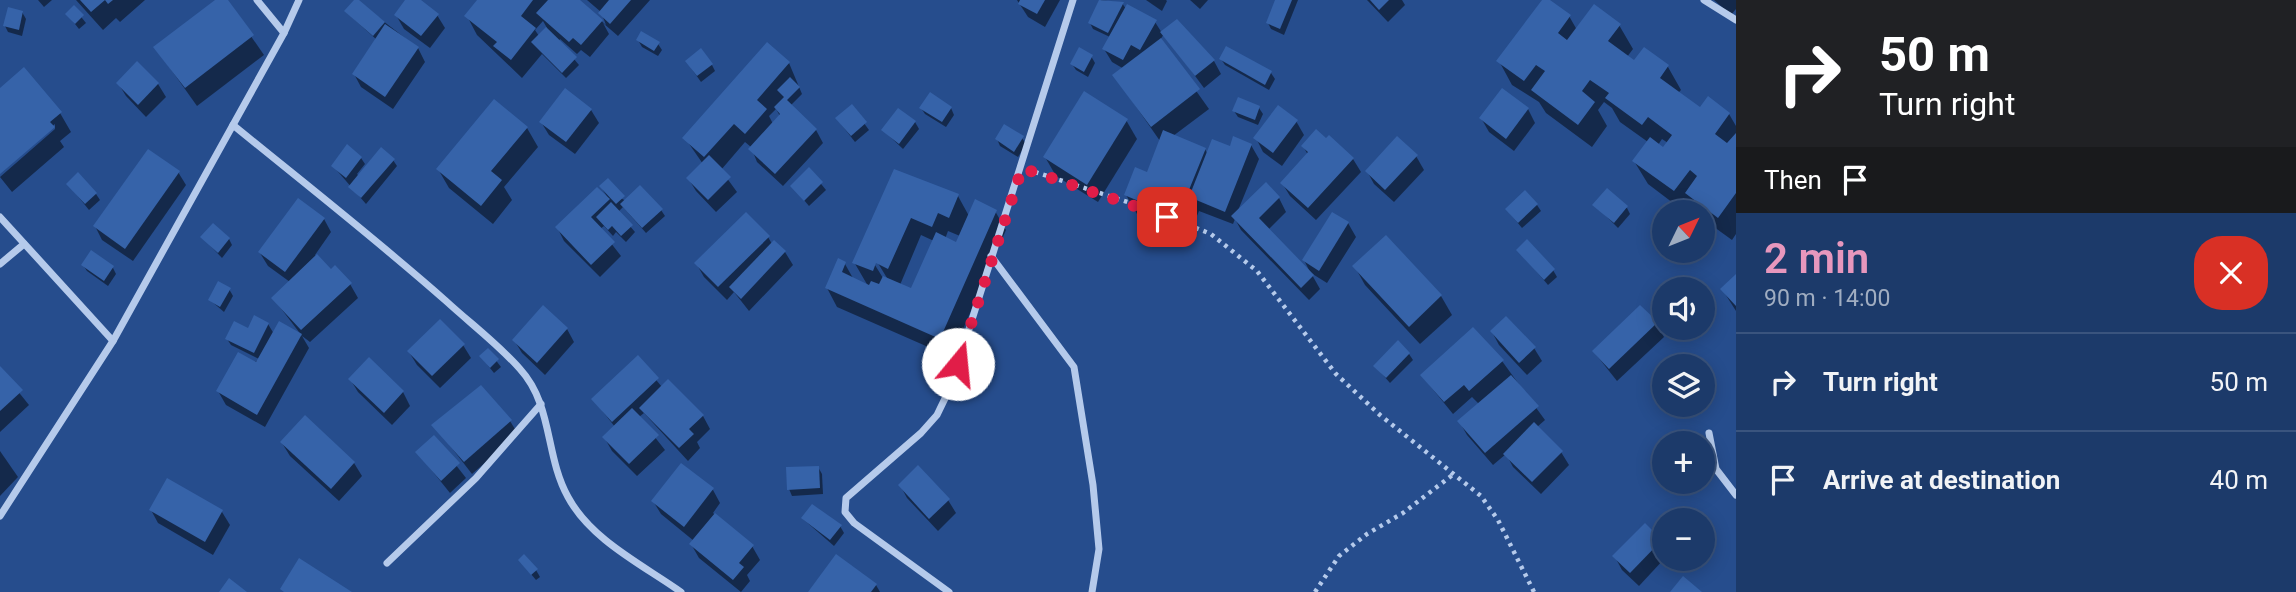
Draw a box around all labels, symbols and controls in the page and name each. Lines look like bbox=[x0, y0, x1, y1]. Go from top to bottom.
text: 50 m bbox=[1879, 26, 1990, 83]
icon: right bbox=[1764, 28, 1855, 119]
text: Turn right bbox=[1879, 85, 2015, 123]
icon: arrive bbox=[1836, 161, 1874, 199]
text: Then bbox=[1764, 165, 1822, 195]
pin bbox=[1137, 187, 1197, 247]
icon: arrive bbox=[1148, 198, 1186, 236]
north arrow bbox=[1652, 200, 1715, 262]
map controls bbox=[1652, 200, 1715, 571]
text: 2 min bbox=[1764, 234, 1869, 283]
button: close bbox=[2194, 236, 2268, 310]
button: sound bbox=[1652, 277, 1715, 340]
text: 90 m · 14:00 bbox=[1764, 285, 1890, 312]
position arrow bbox=[921, 327, 995, 401]
button: layers bbox=[1652, 354, 1715, 417]
icon: right bbox=[1764, 363, 1802, 401]
text: Turn right bbox=[1823, 367, 1938, 397]
text: 50 m bbox=[2210, 367, 2268, 397]
button: + bbox=[1652, 431, 1715, 494]
icon: arrive bbox=[1764, 461, 1802, 499]
text: Arrive at destination bbox=[1823, 465, 2060, 495]
text: 40 m bbox=[2210, 465, 2268, 495]
button: − bbox=[1652, 508, 1715, 571]

